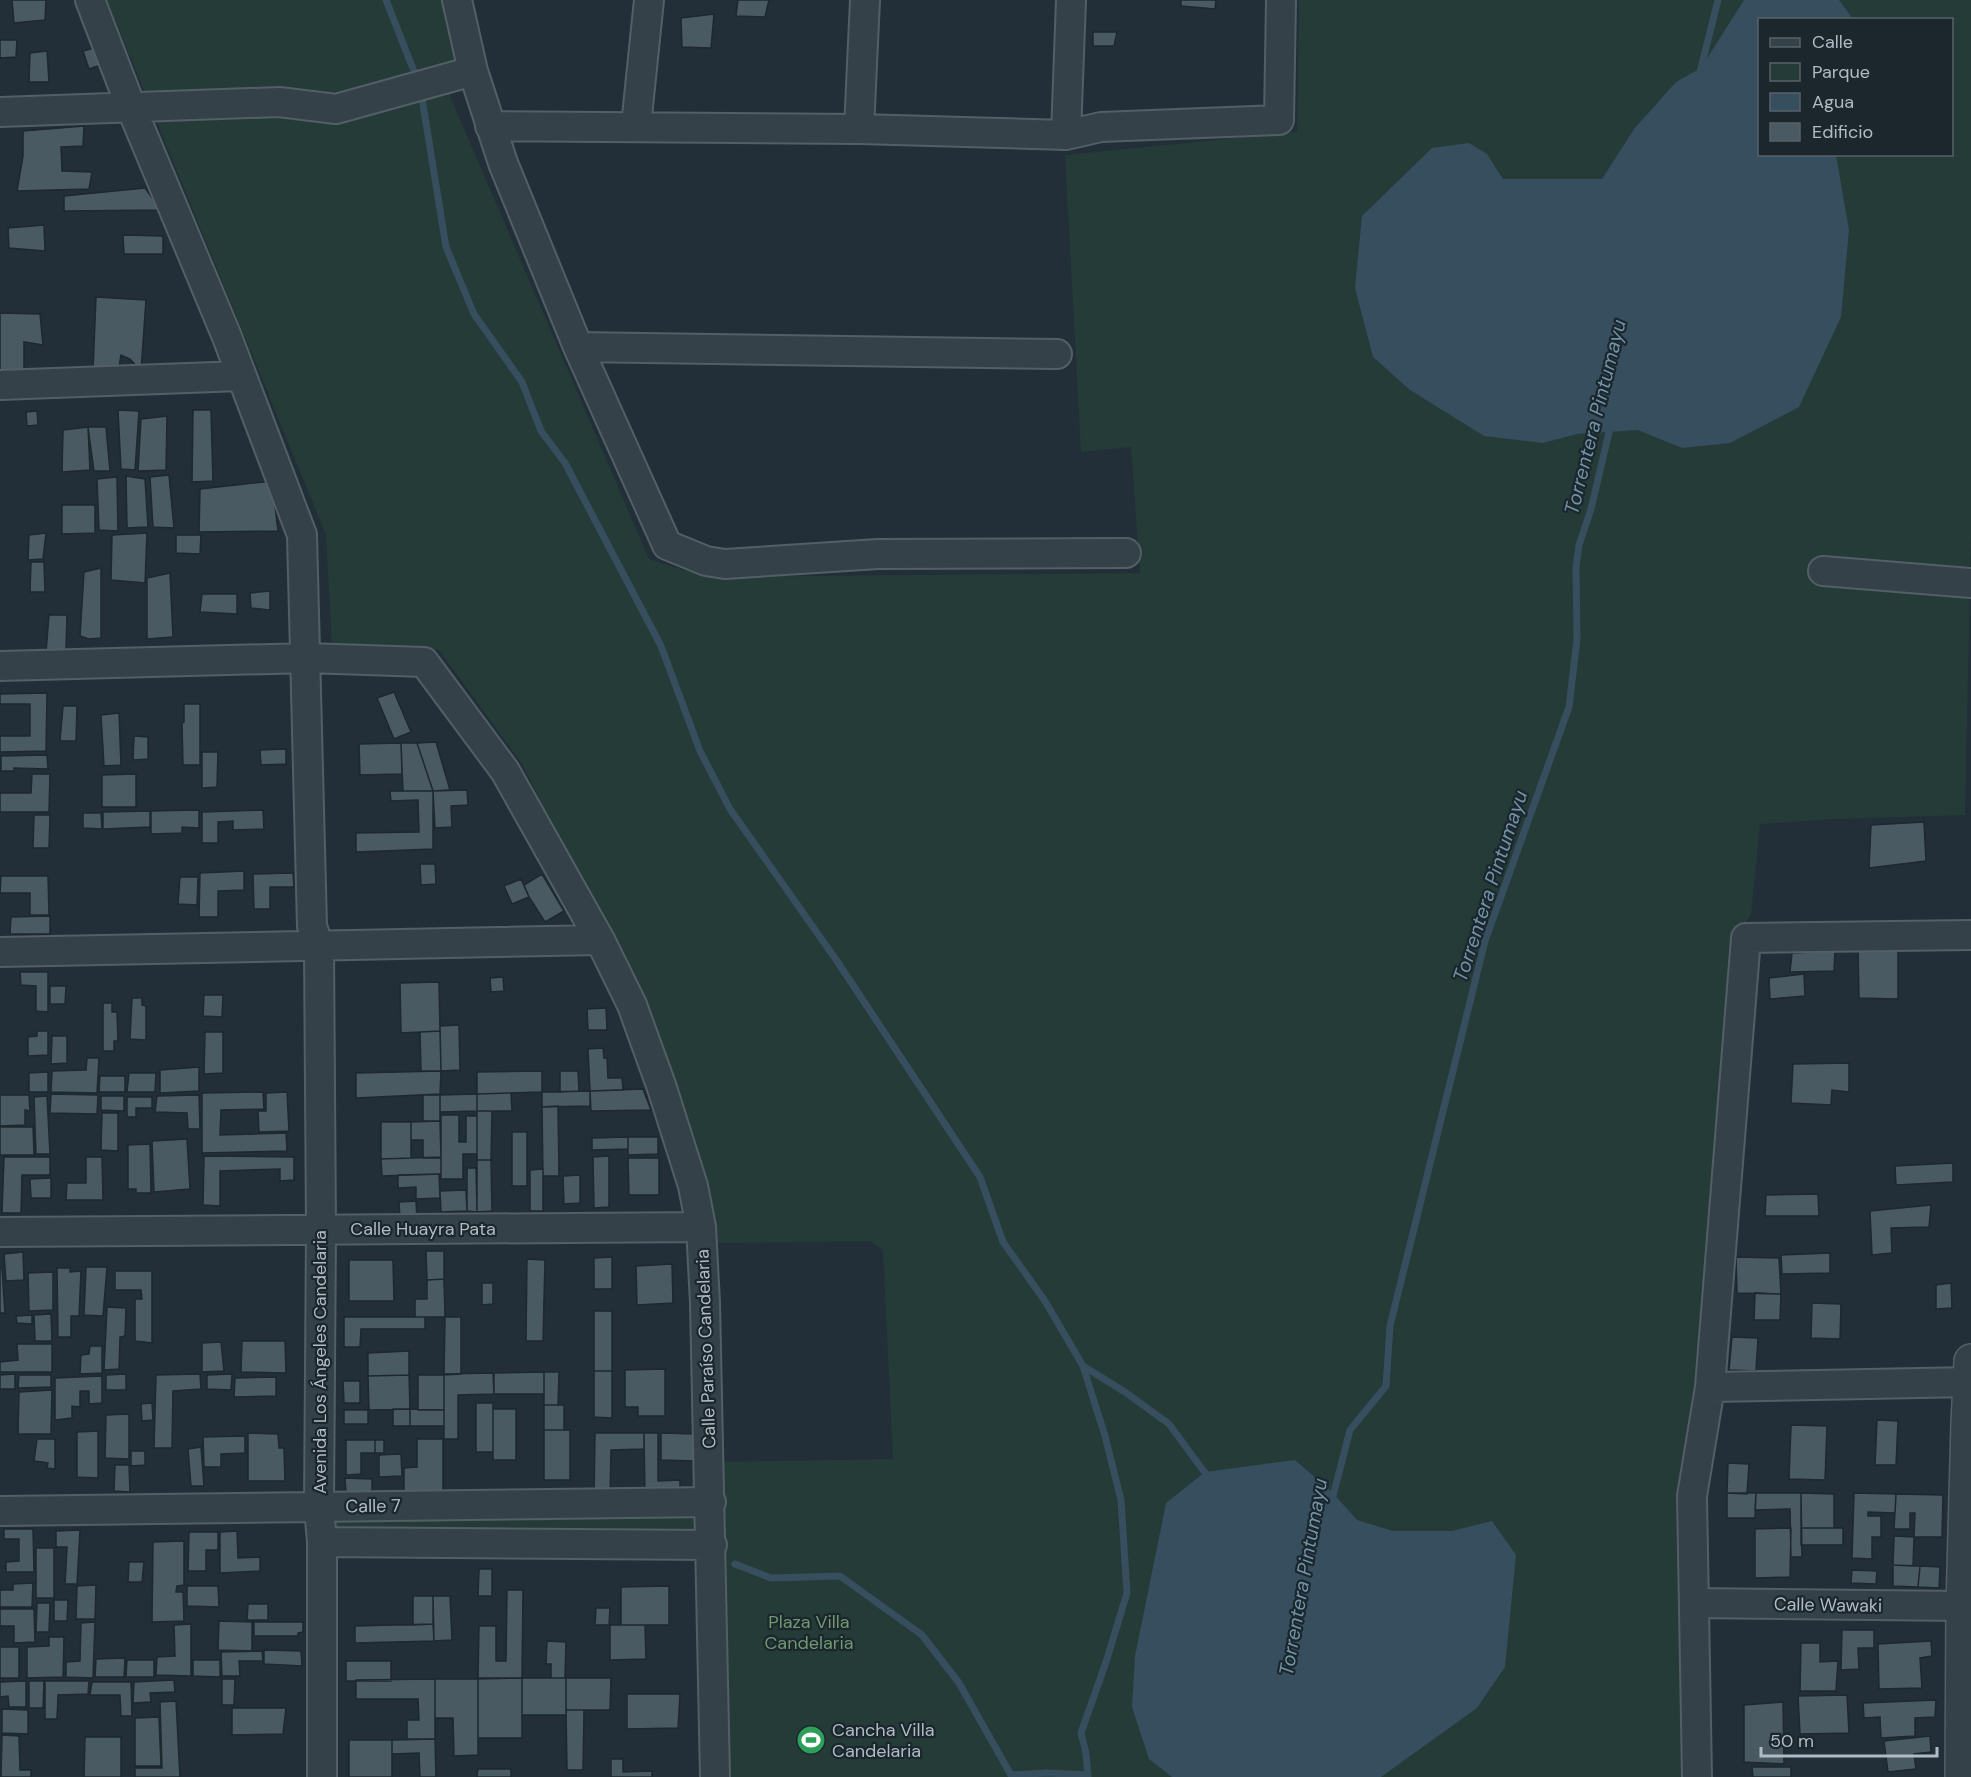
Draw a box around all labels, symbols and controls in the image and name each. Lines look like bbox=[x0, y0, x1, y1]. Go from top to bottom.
legend bbox=[1758, 18, 1953, 156]
text: Calle bbox=[1812, 30, 1853, 54]
text: Parque bbox=[1812, 60, 1870, 84]
text: Agua bbox=[1812, 90, 1854, 114]
text: Edificio bbox=[1812, 120, 1873, 144]
water label: Torrentera Pintumayu bbox=[1558, 317, 1632, 517]
water label: Torrentera Pintumayu bbox=[1447, 787, 1533, 985]
street label: Calle Huayra Pata bbox=[350, 1217, 496, 1241]
street label: Avenida Los Ángeles Candelaria bbox=[308, 1230, 332, 1494]
street label: Calle Paraíso Candelaria bbox=[691, 1249, 721, 1449]
water label: Torrentera Pintumayu bbox=[1273, 1476, 1333, 1678]
street label: Calle 7 bbox=[345, 1494, 401, 1518]
street label: Calle Wawaki bbox=[1774, 1592, 1882, 1618]
park label: Plaza Villa Candelaria bbox=[764, 1610, 854, 1655]
place label: Cancha Villa Candelaria bbox=[832, 1718, 934, 1763]
scale bar bbox=[1761, 1720, 1936, 1758]
sports icon: Cancha Villa Candelaria bbox=[795, 1724, 827, 1756]
text: 50 m bbox=[1770, 1729, 1814, 1753]

